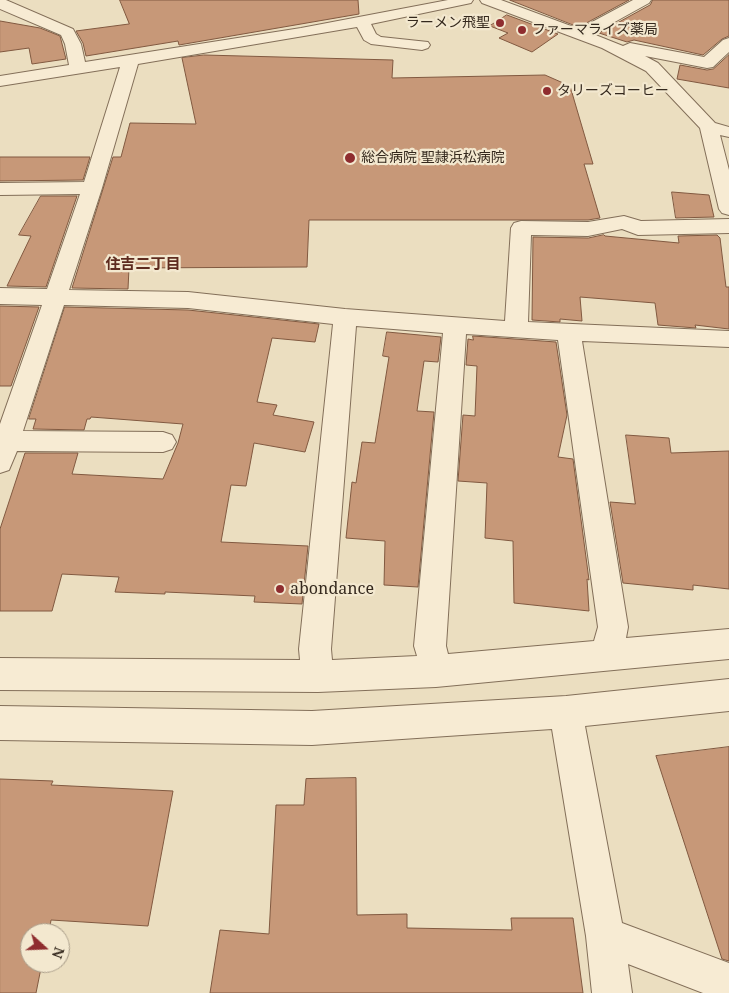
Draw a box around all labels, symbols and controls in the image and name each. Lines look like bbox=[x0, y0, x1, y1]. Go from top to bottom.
place label: ラーメン飛聖 bbox=[406, 15, 490, 31]
marker: ラーメン飛聖 bbox=[494, 17, 506, 29]
place label: ファーマライズ薬局 bbox=[532, 22, 658, 38]
marker: ファーマライズ薬局 bbox=[516, 24, 528, 36]
place label: タリーズコーヒー bbox=[557, 83, 669, 99]
marker: タリーズコーヒー bbox=[541, 85, 553, 97]
place label: 総合病院 聖隷浜松病院 bbox=[361, 150, 505, 166]
marker: 総合病院 聖隷浜松病院 bbox=[343, 151, 357, 165]
district label: 住吉二丁目 bbox=[106, 256, 180, 274]
place label: abondance bbox=[290, 579, 374, 599]
marker: abondance bbox=[274, 583, 286, 595]
north arrow bbox=[20, 923, 70, 973]
text: N bbox=[48, 945, 69, 961]

